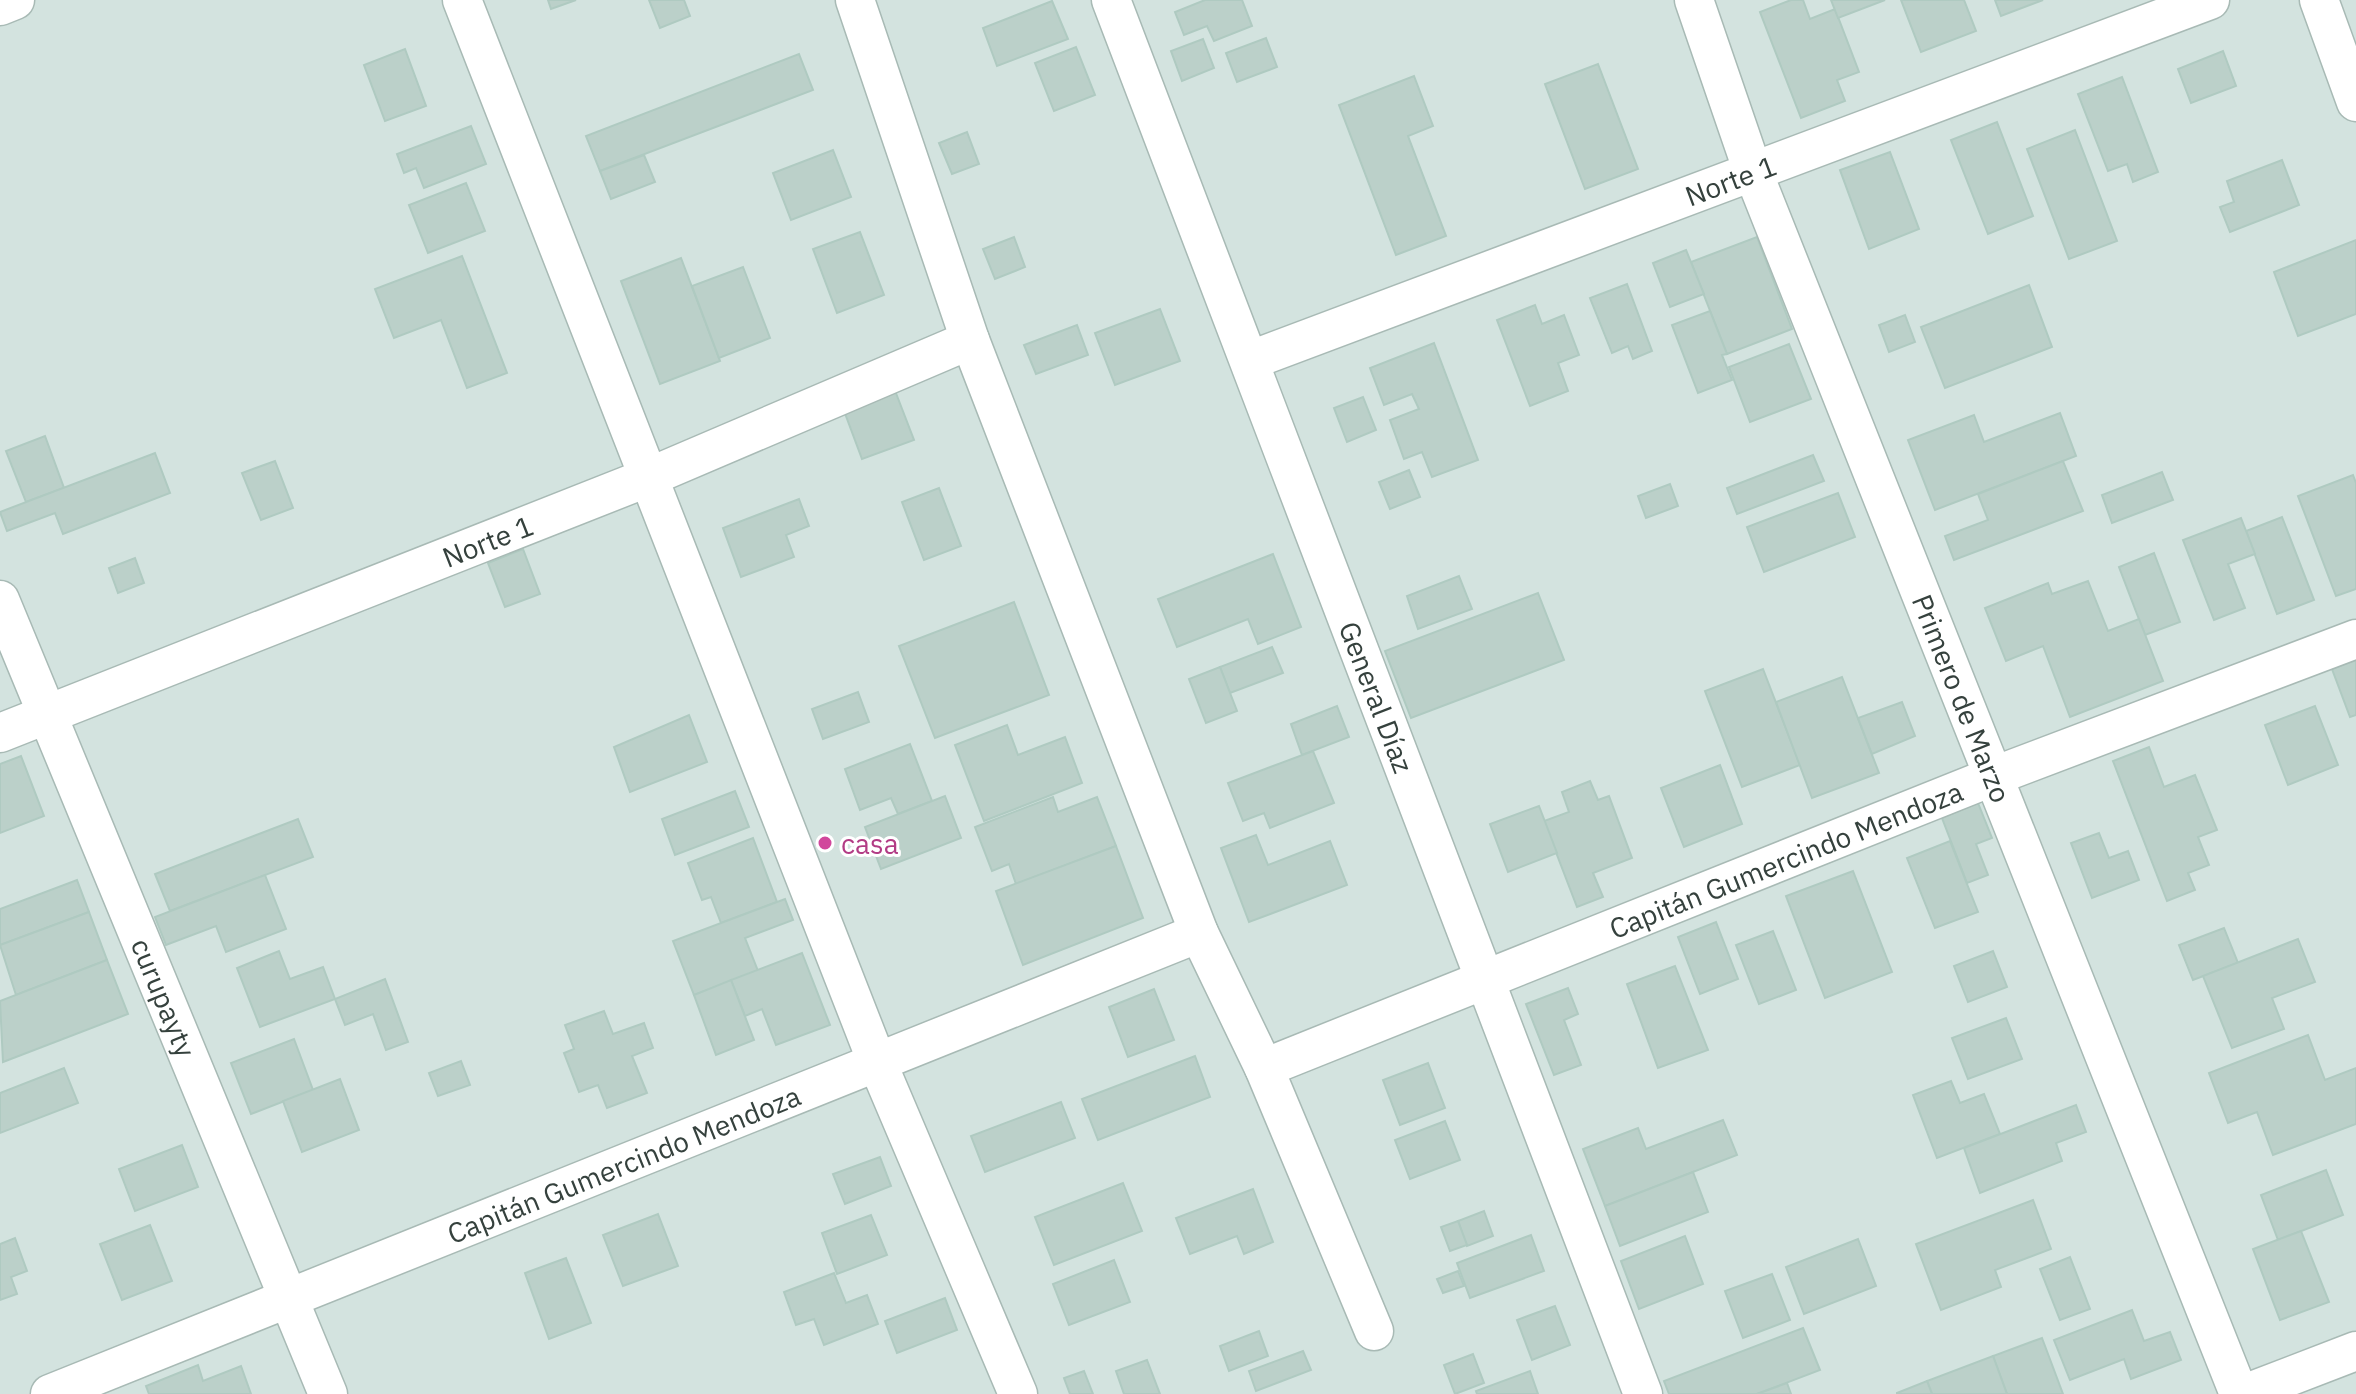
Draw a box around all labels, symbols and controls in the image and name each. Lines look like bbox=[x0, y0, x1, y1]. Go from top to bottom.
street label: Norte 1 bbox=[1680, 146, 1781, 214]
street label: Norte 1 bbox=[437, 506, 538, 575]
street label: Primero de Marzo bbox=[1904, 589, 2020, 808]
street label: General Díaz bbox=[1331, 616, 1423, 778]
street label: Capitán Gumercindo Mendoza bbox=[1604, 772, 1968, 947]
place label: casa bbox=[841, 825, 899, 862]
marker: casa bbox=[816, 834, 834, 852]
street label: curupayty bbox=[123, 933, 205, 1062]
street label: Capitán Gumercindo Mendoza bbox=[441, 1076, 806, 1251]

